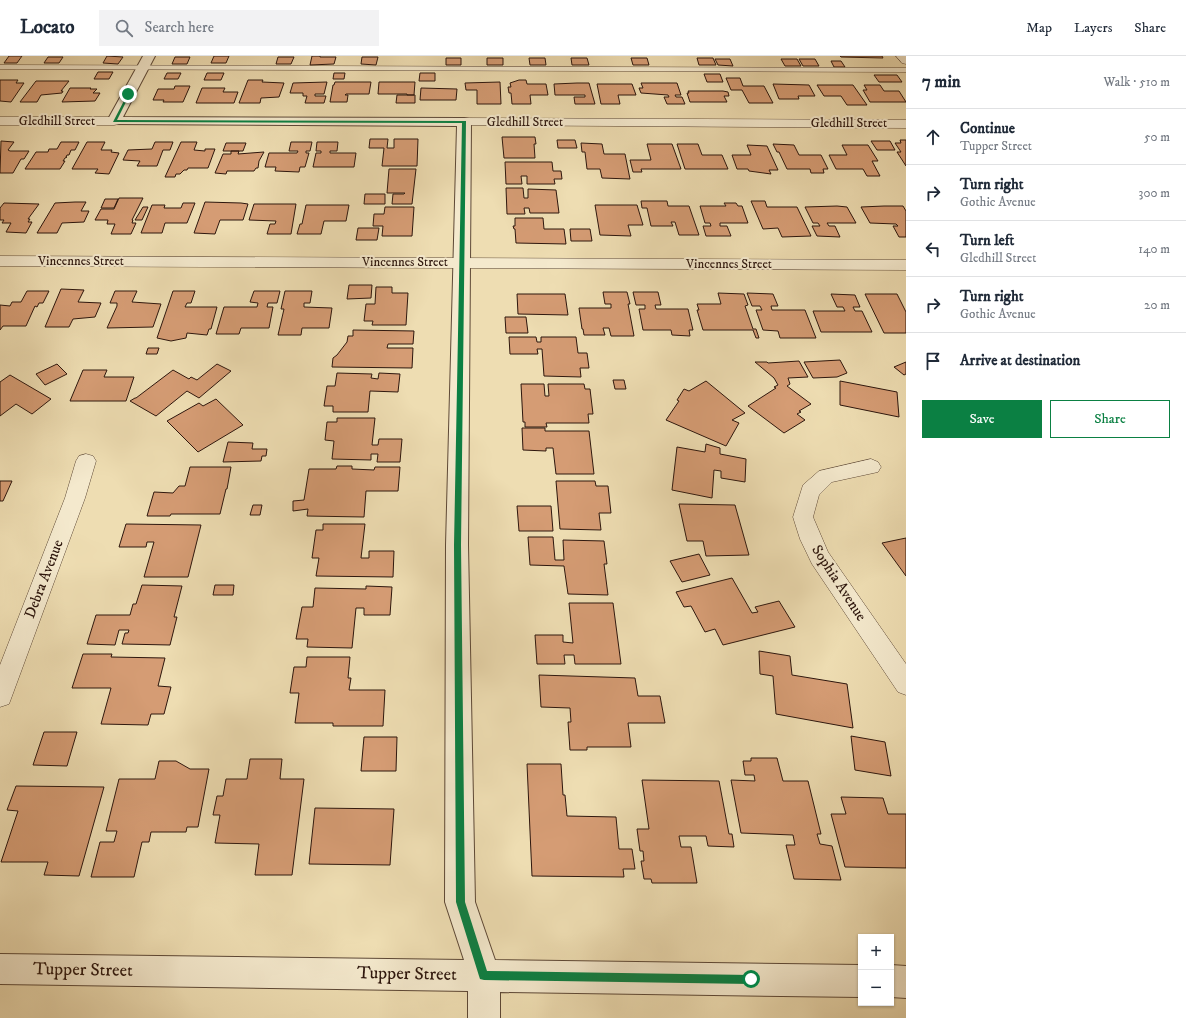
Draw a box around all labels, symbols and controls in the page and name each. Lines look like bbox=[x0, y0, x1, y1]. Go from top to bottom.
search box bbox=[99, 10, 379, 46]
text: Locato bbox=[20, 16, 75, 39]
icon: search bbox=[113, 17, 135, 39]
text: Search here bbox=[145, 18, 214, 37]
text: Map bbox=[1026, 19, 1052, 37]
text: Layers bbox=[1074, 19, 1112, 37]
text: Share bbox=[1134, 19, 1166, 37]
text: 7 min bbox=[922, 71, 961, 93]
text: Walk · 510 m bbox=[1104, 74, 1170, 90]
route end bbox=[119, 85, 137, 103]
street label: Gledhill Street bbox=[19, 113, 95, 129]
street label: Gledhill Street bbox=[487, 114, 563, 130]
street label: Gledhill Street bbox=[811, 115, 887, 131]
text: Continue bbox=[960, 119, 1015, 138]
icon: ahead bbox=[922, 126, 944, 148]
text: 50 m bbox=[1144, 129, 1170, 145]
text: Tupper Street bbox=[960, 138, 1032, 154]
text: Turn right bbox=[960, 175, 1023, 194]
icon: right bbox=[922, 182, 944, 204]
text: 300 m bbox=[1139, 185, 1170, 201]
text: Gothic Avenue bbox=[960, 194, 1036, 210]
text: Turn left bbox=[960, 231, 1014, 250]
icon: left bbox=[922, 238, 944, 260]
text: 140 m bbox=[1138, 241, 1170, 257]
text: Gledhill Street bbox=[960, 250, 1036, 266]
street label: Vincennes Street bbox=[37, 253, 124, 269]
street label: Vincennes Street bbox=[361, 254, 448, 270]
street label: Vincennes Street bbox=[685, 256, 772, 272]
text: Turn right bbox=[960, 287, 1023, 306]
icon: right bbox=[922, 294, 944, 316]
text: 20 m bbox=[1144, 297, 1170, 313]
text: Gothic Avenue bbox=[960, 306, 1036, 322]
icon: arrive bbox=[922, 350, 944, 372]
text: Arrive at destination bbox=[960, 351, 1080, 370]
button: Save bbox=[922, 400, 1042, 438]
button: Share bbox=[1050, 400, 1170, 438]
street label: Debra Avenue bbox=[20, 537, 68, 621]
street label: Sophia Avenue bbox=[807, 541, 871, 625]
map controls bbox=[858, 934, 894, 1006]
button: + bbox=[858, 934, 894, 970]
street label: Tupper Street bbox=[33, 958, 133, 982]
street label: Tupper Street bbox=[357, 962, 457, 986]
route start bbox=[742, 970, 760, 988]
button: − bbox=[858, 970, 894, 1006]

